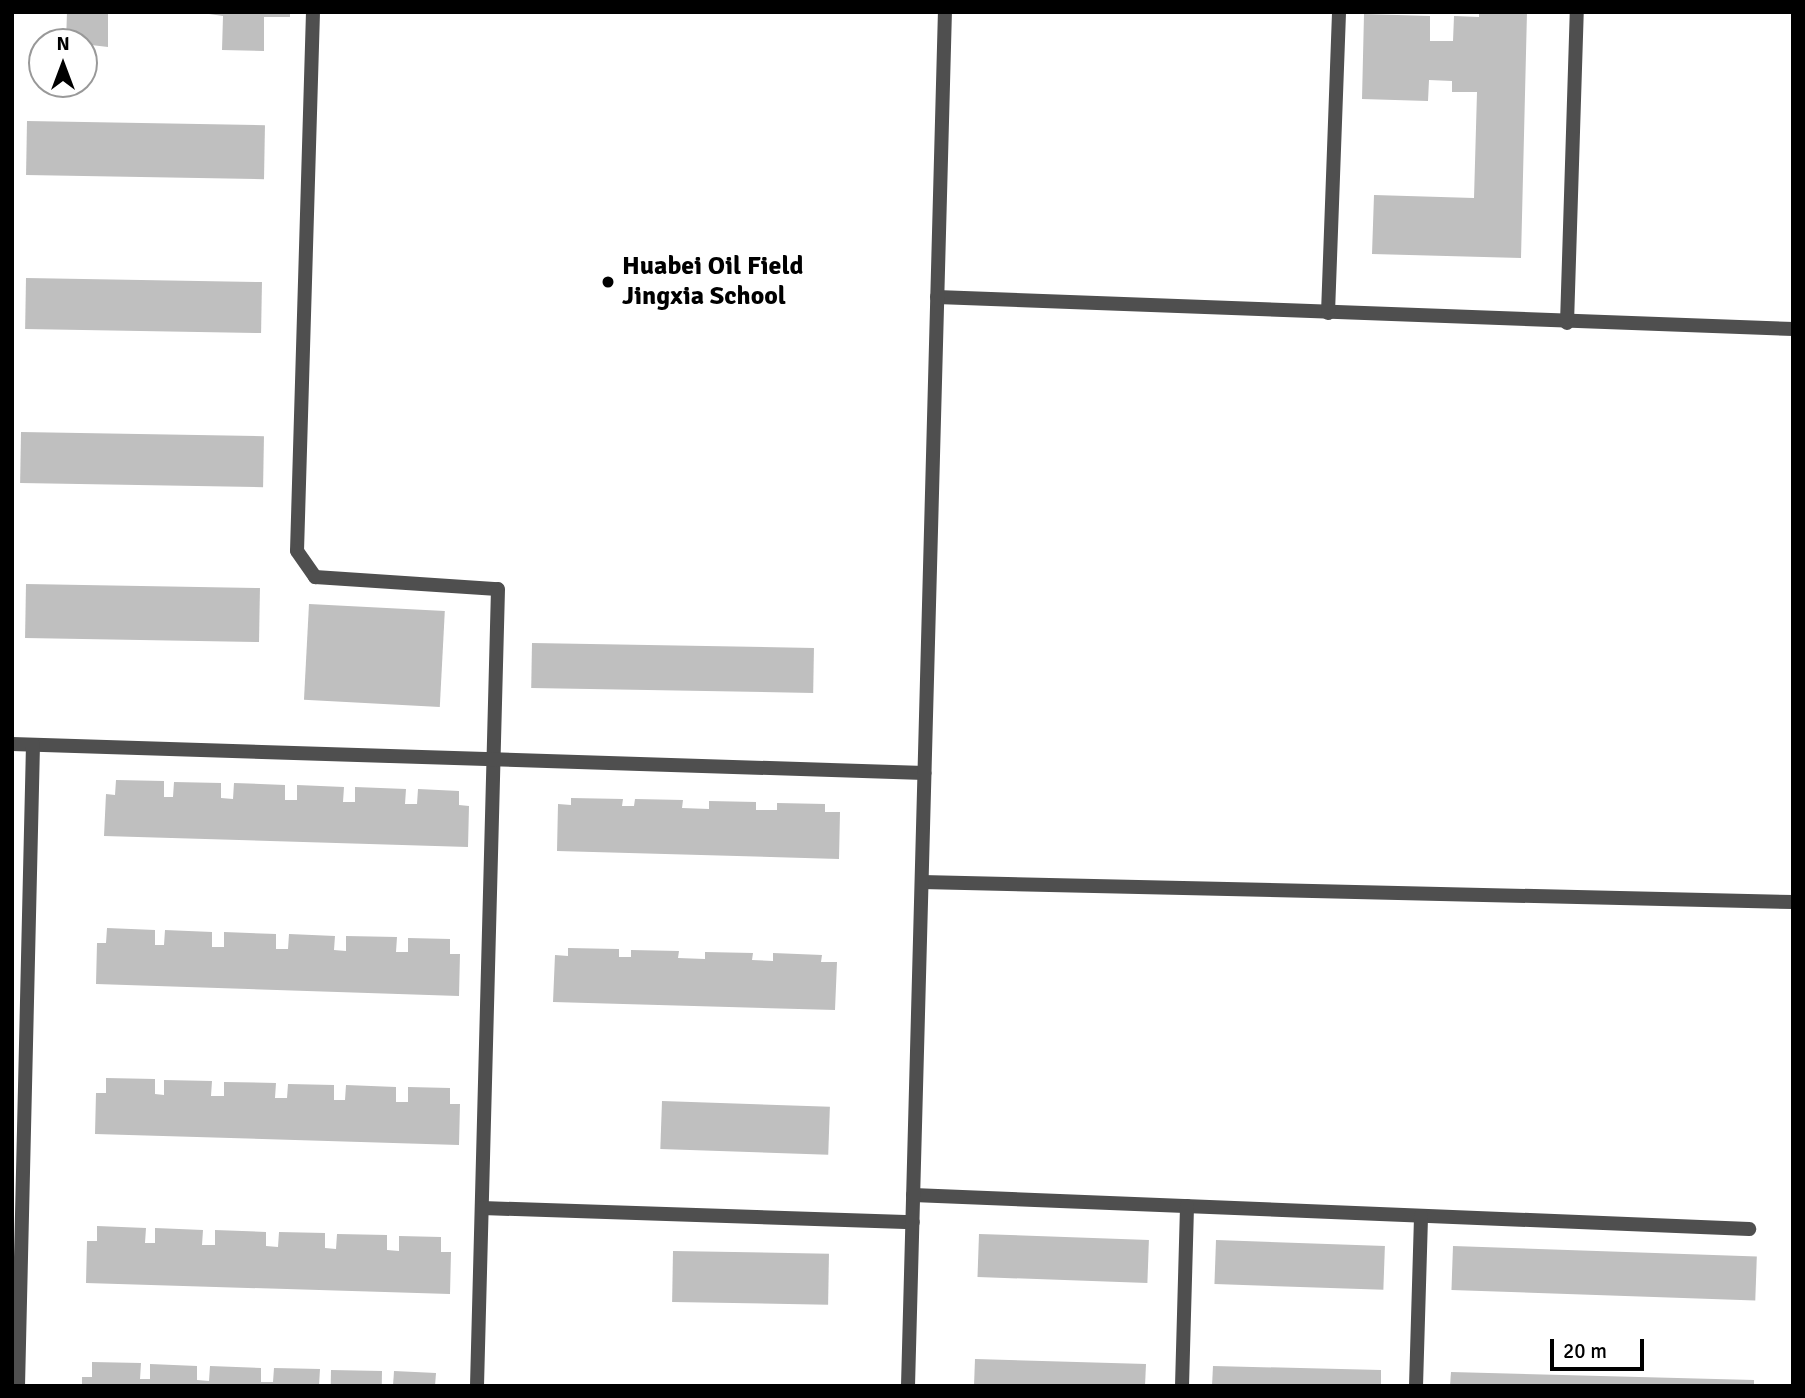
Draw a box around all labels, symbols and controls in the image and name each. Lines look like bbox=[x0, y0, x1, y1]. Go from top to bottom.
north arrow bbox=[28, 28, 98, 98]
text: N bbox=[56, 32, 70, 56]
place label: Huabei Oil Field Jingxia School bbox=[622, 251, 803, 312]
marker: Huabei Oil Field Jingxia School bbox=[600, 274, 616, 290]
scale bar bbox=[1553, 1324, 1647, 1368]
text: 20 m bbox=[1563, 1338, 1607, 1364]

